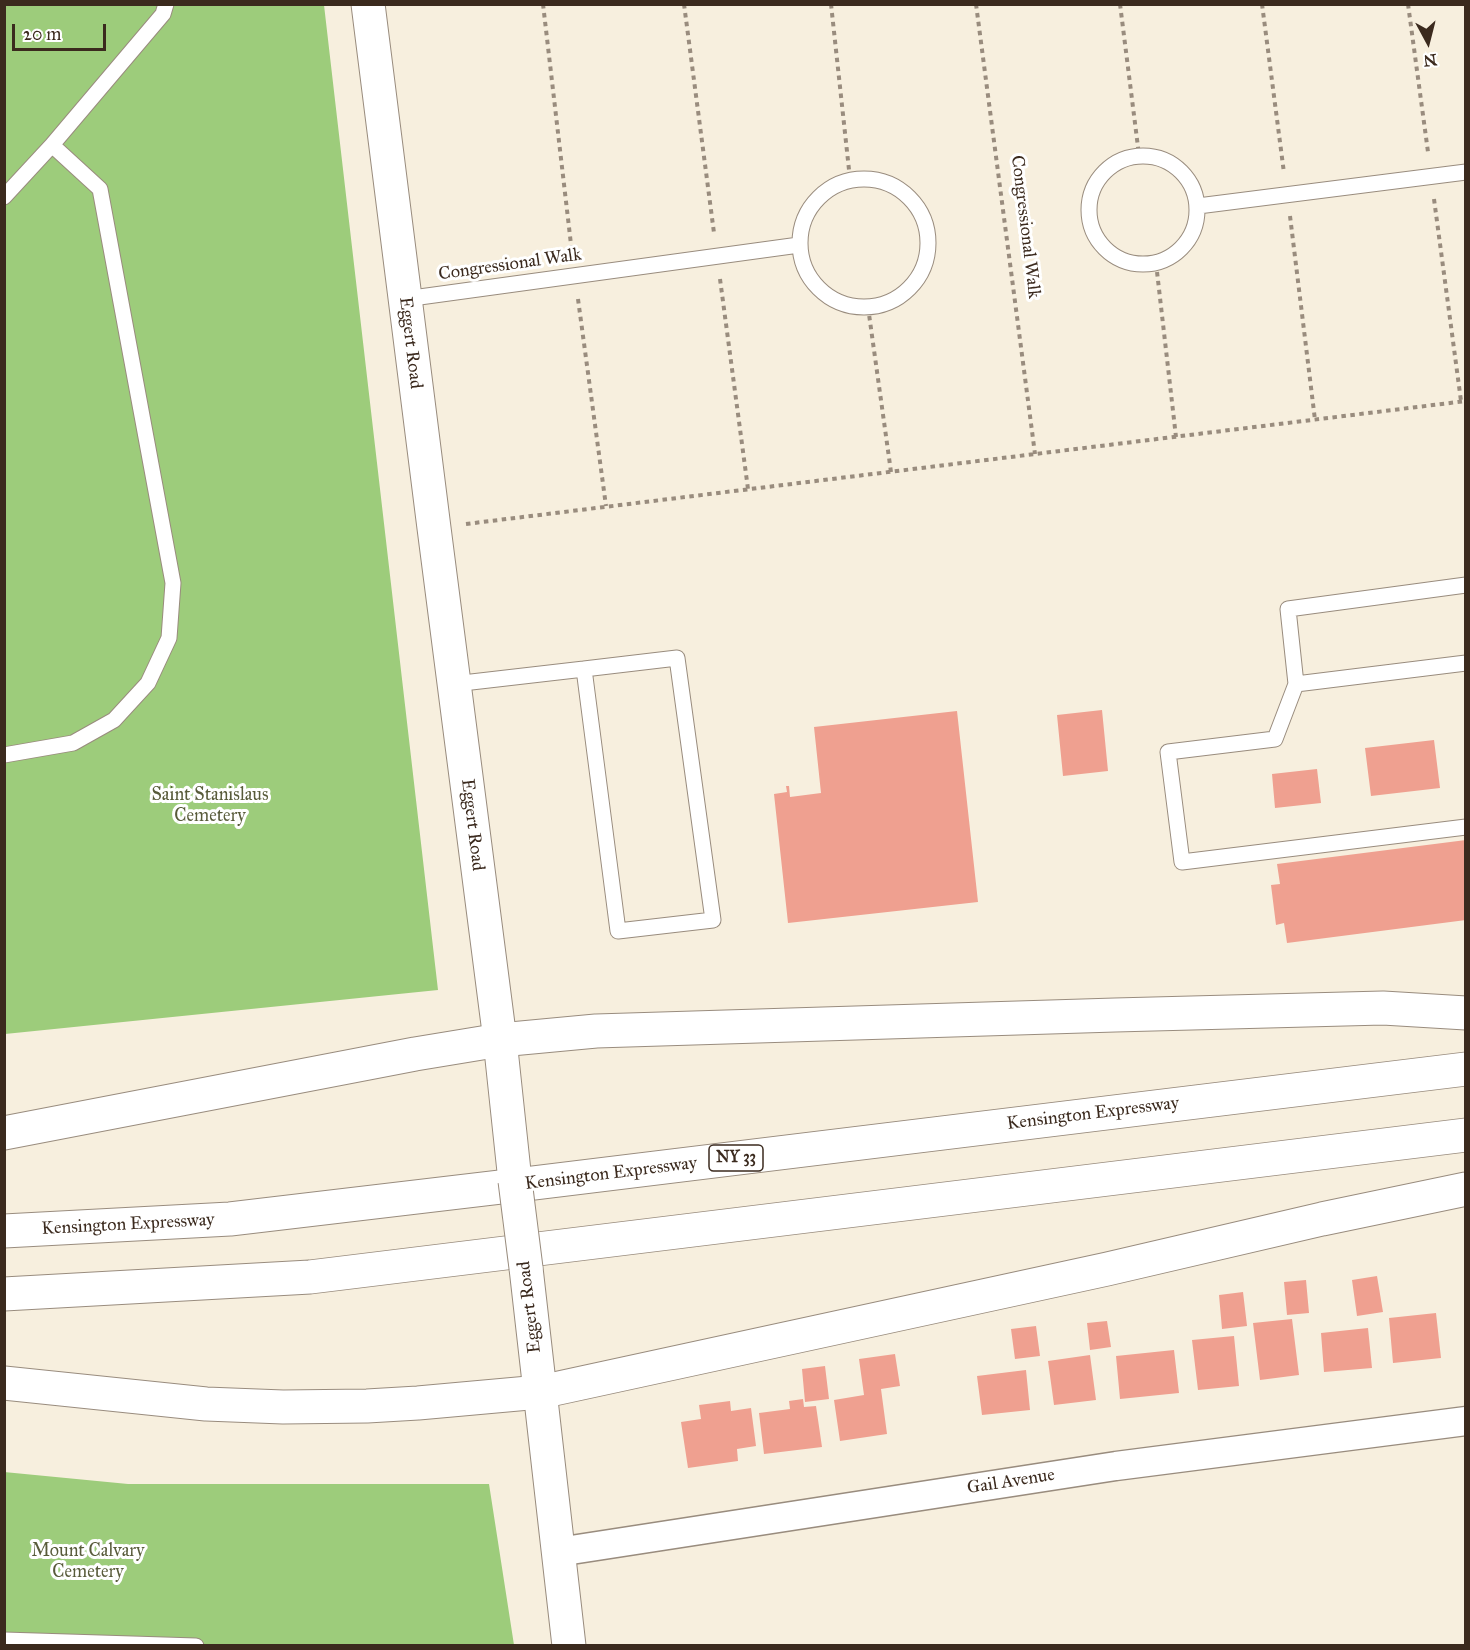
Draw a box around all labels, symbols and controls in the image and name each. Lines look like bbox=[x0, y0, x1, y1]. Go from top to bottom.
scale bar bbox=[15, 12, 110, 50]
north arrow bbox=[1398, 12, 1458, 72]
text: 20 m bbox=[23, 23, 61, 45]
text: N bbox=[1422, 50, 1438, 71]
street label: Congressional Walk bbox=[1006, 154, 1044, 300]
street label: Congressional Walk bbox=[437, 244, 583, 286]
street label: Eggert Road bbox=[394, 296, 426, 390]
street label: Eggert Road bbox=[456, 778, 488, 872]
park label: Saint Stanislaus Cemetery bbox=[151, 785, 269, 828]
street label: Kensington Expressway bbox=[1006, 1093, 1180, 1135]
road number: NY 33 bbox=[709, 1145, 763, 1171]
street label: Kensington Expressway bbox=[524, 1153, 698, 1195]
street label: Kensington Expressway bbox=[41, 1210, 215, 1240]
street label: Eggert Road bbox=[514, 1260, 546, 1354]
street label: Gail Avenue bbox=[966, 1464, 1056, 1500]
park label: Mount Calvary Cemetery bbox=[32, 1541, 144, 1584]

